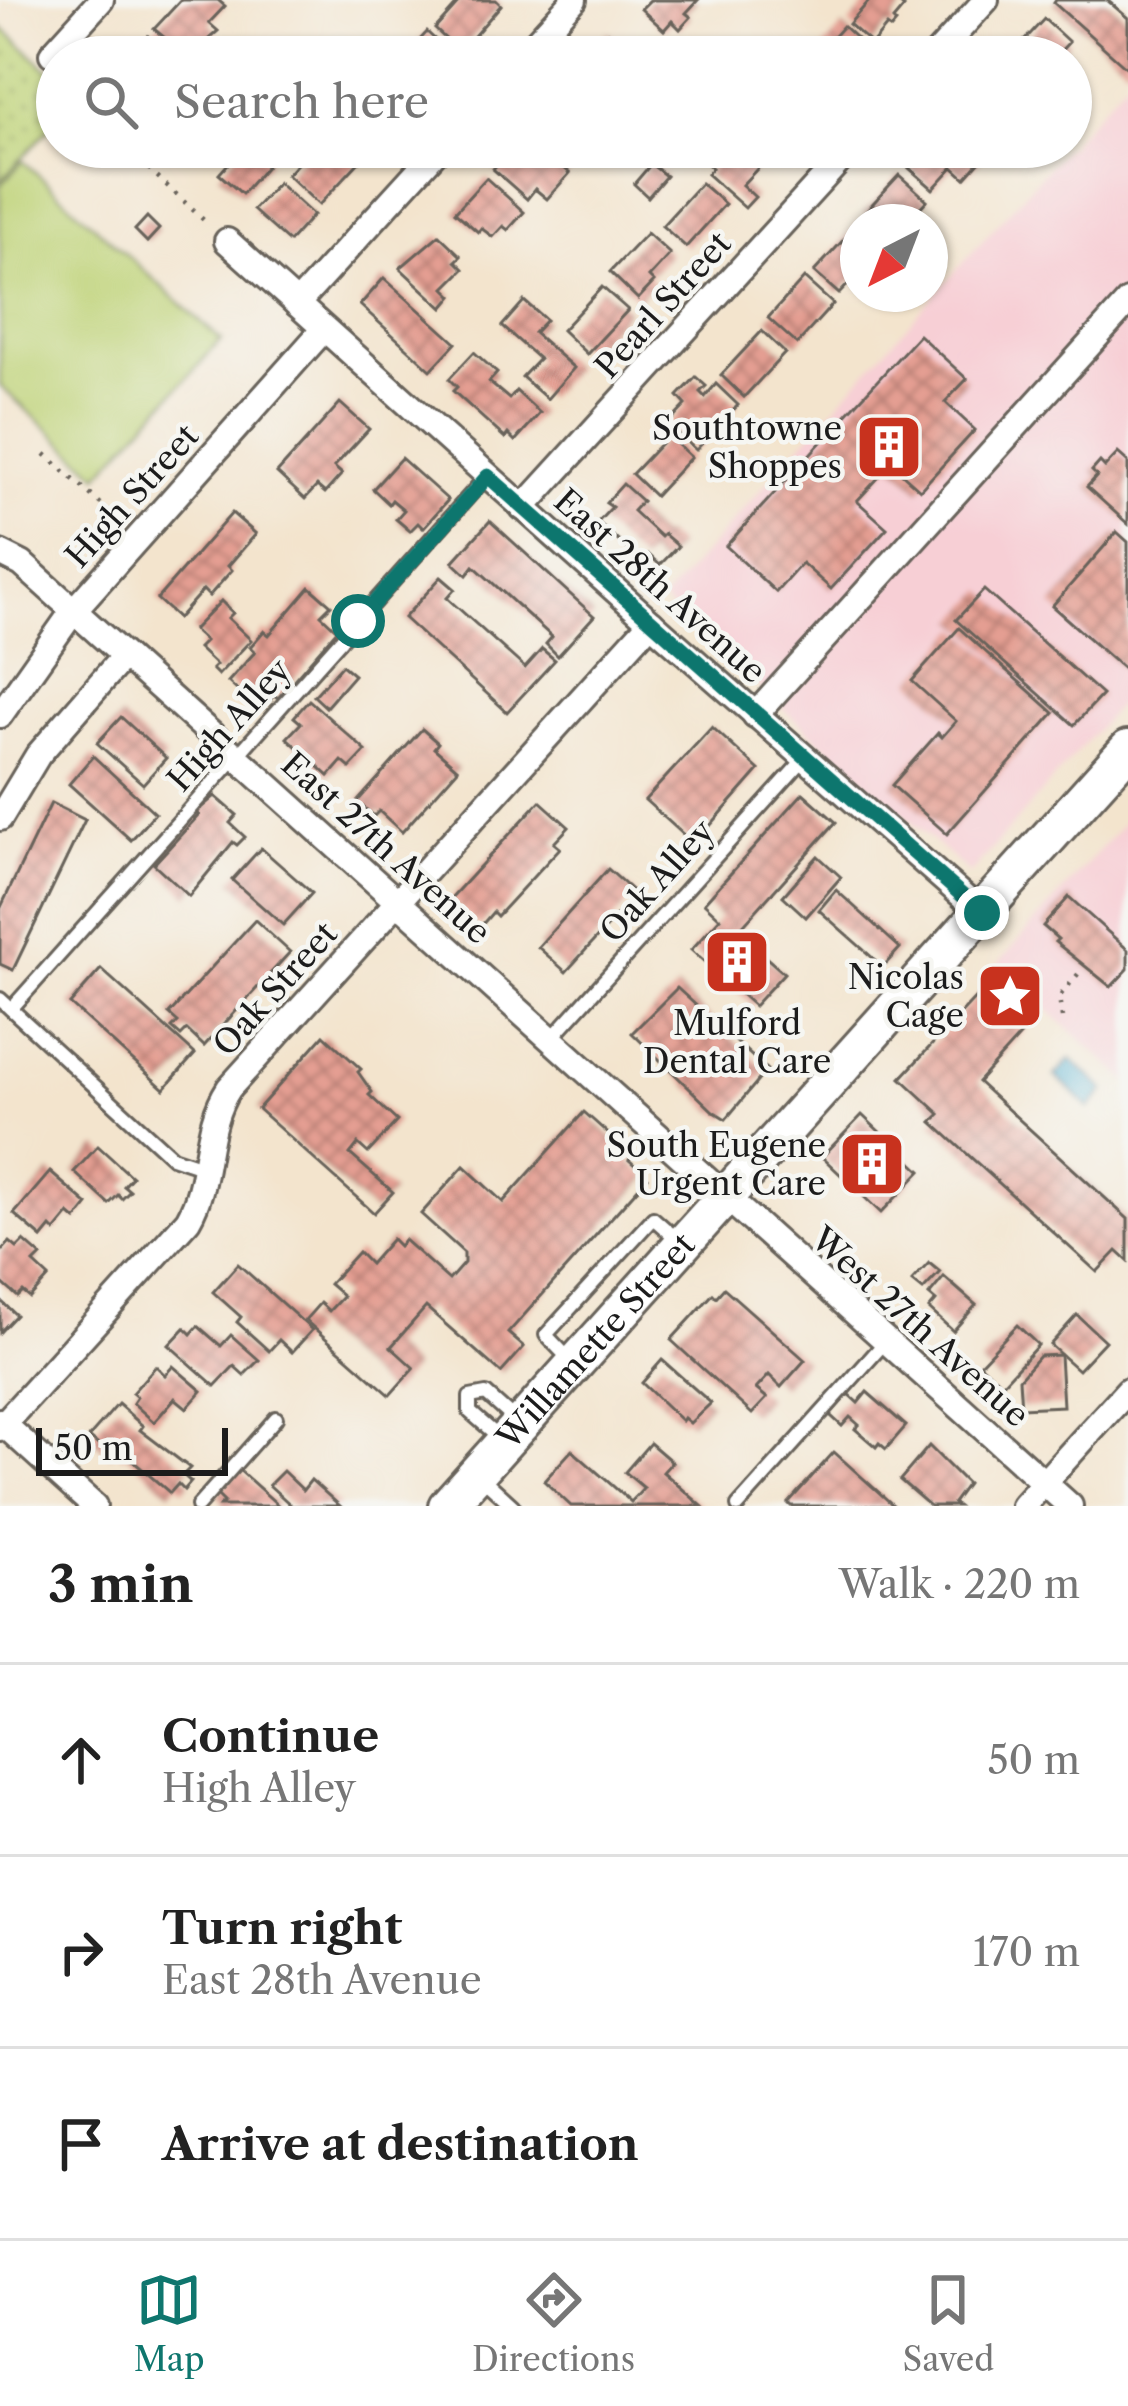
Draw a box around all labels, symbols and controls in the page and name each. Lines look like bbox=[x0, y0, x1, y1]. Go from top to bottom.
search box bbox=[36, 36, 1092, 168]
icon: search bbox=[78, 69, 144, 135]
text: Search here bbox=[174, 74, 429, 130]
north arrow bbox=[840, 204, 948, 312]
street label: Pearl Street bbox=[587, 223, 740, 387]
place label: Southtowne Shoppes bbox=[652, 408, 842, 487]
building icon: Southtowne Shoppes bbox=[854, 412, 924, 482]
street label: High Street bbox=[57, 416, 207, 576]
street label: East 28th Avenue bbox=[546, 480, 774, 692]
route start bbox=[331, 594, 385, 648]
street label: High Alley bbox=[159, 650, 300, 800]
street label: East 27th Avenue bbox=[273, 743, 499, 953]
street label: Oak Alley bbox=[591, 811, 723, 951]
route end bbox=[955, 886, 1009, 940]
street label: Oak Street bbox=[204, 914, 346, 1064]
building icon: Mulford Dental Care bbox=[702, 927, 772, 997]
place label: Nicolas Cage bbox=[848, 957, 964, 1036]
place icon: Nicolas Cage bbox=[975, 961, 1045, 1031]
place label: Mulford Dental Care bbox=[643, 1003, 831, 1082]
place label: South Eugene Urgent Care bbox=[607, 1125, 826, 1204]
building icon: South Eugene Urgent Care bbox=[837, 1129, 907, 1199]
street label: West 27th Avenue bbox=[802, 1218, 1037, 1435]
street label: Willamette Street bbox=[487, 1224, 703, 1458]
scale bar bbox=[36, 1422, 228, 1475]
text: 50 m bbox=[54, 1428, 132, 1469]
text: 3 min bbox=[48, 1553, 194, 1615]
text: Walk · 220 m bbox=[839, 1560, 1080, 1608]
text: Continue bbox=[162, 1708, 379, 1764]
icon: ahead bbox=[48, 1727, 114, 1793]
text: 50 m bbox=[987, 1736, 1080, 1784]
text: High Alley bbox=[162, 1764, 356, 1812]
text: Turn right bbox=[162, 1900, 402, 1956]
icon: right bbox=[48, 1919, 114, 1985]
text: 170 m bbox=[973, 1928, 1080, 1976]
text: East 28th Avenue bbox=[162, 1956, 482, 2004]
icon: arrive bbox=[48, 2111, 114, 2177]
text: Arrive at destination bbox=[162, 2116, 639, 2172]
tab: Map bbox=[134, 2267, 205, 2380]
tab: Directions bbox=[472, 2267, 635, 2380]
tab: Saved bbox=[903, 2267, 994, 2380]

